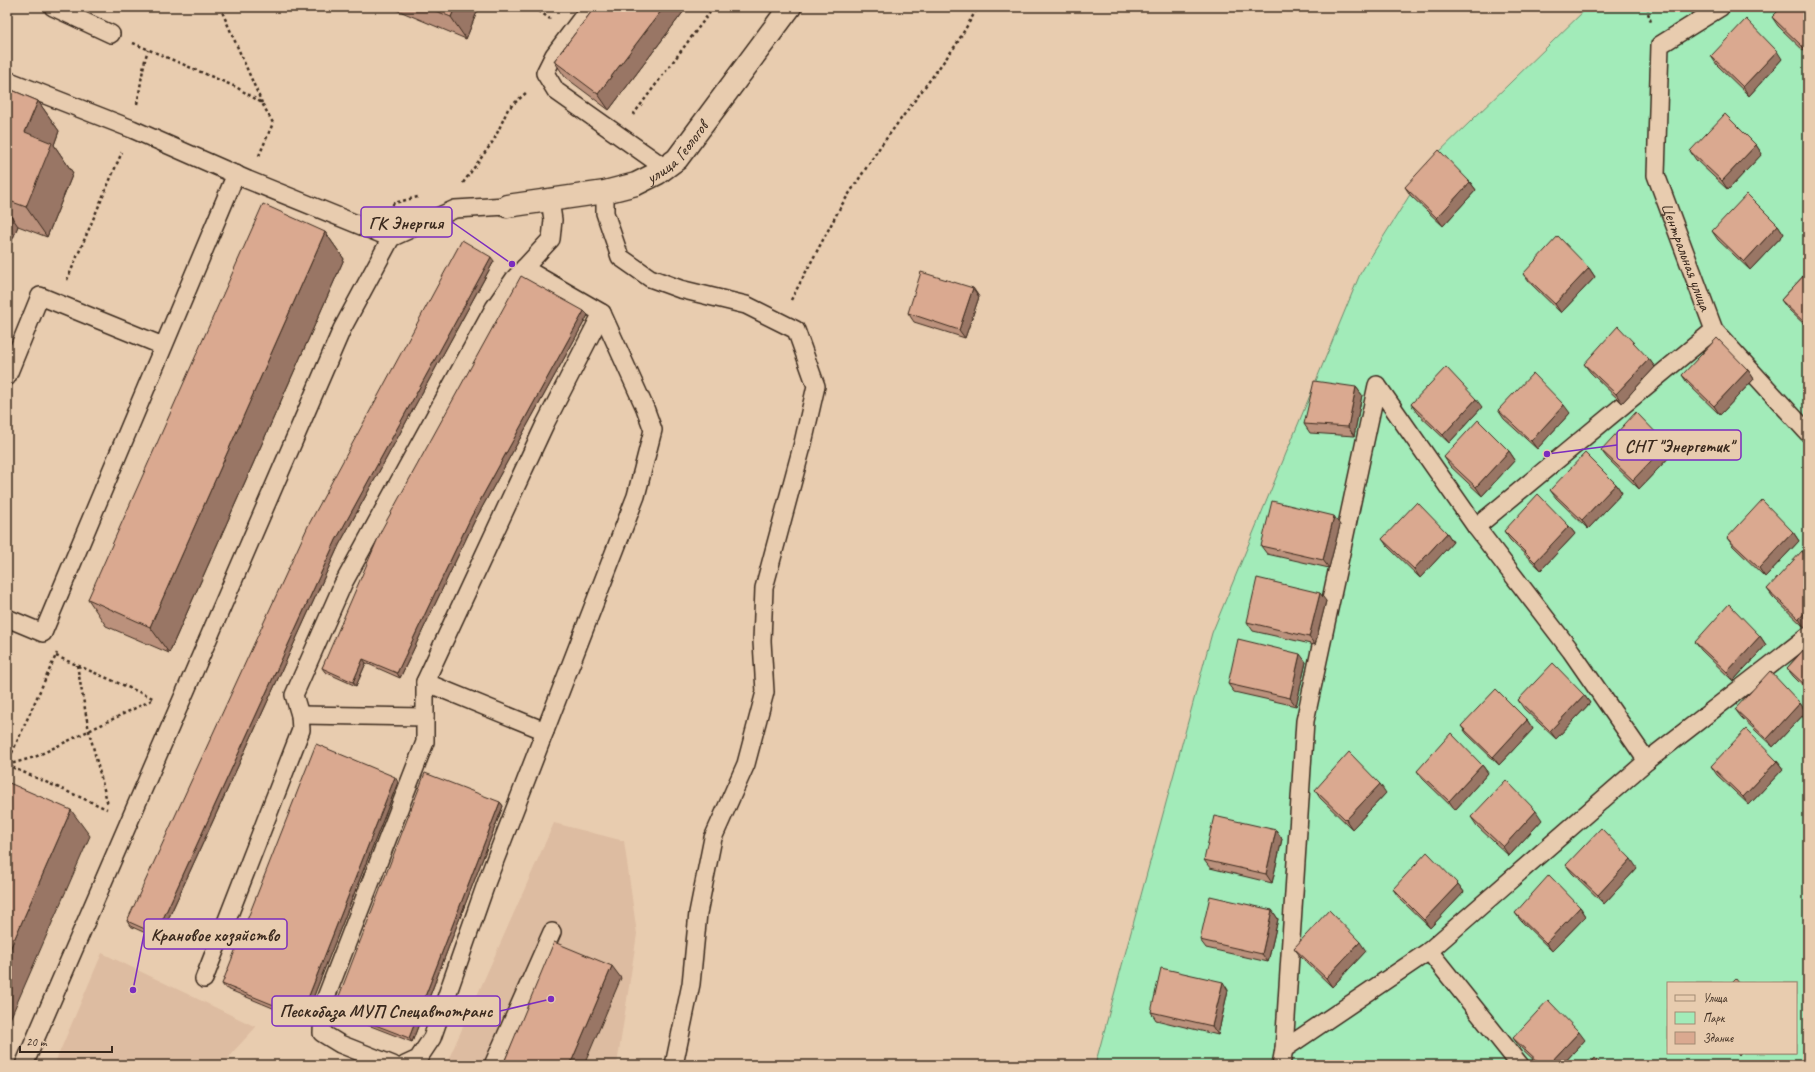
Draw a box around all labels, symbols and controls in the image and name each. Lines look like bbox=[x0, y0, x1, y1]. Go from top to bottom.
street label: улица Геологов bbox=[642, 114, 714, 189]
street label: Центральная улица bbox=[1656, 200, 1716, 315]
callout: ГК Энергия bbox=[361, 207, 452, 237]
text: ГК Энергия bbox=[369, 212, 444, 234]
callout: СНТ "Энергетик" bbox=[1617, 430, 1741, 460]
text: СНТ "Энергетик" bbox=[1625, 435, 1737, 457]
callout: Крановое хозяйство bbox=[144, 919, 287, 949]
text: Крановое хозяйство bbox=[151, 924, 281, 947]
legend bbox=[1667, 982, 1797, 1054]
text: Улица bbox=[1703, 990, 1728, 1006]
callout: Пескобаза МУП Спецавтотранс bbox=[272, 996, 500, 1026]
text: Пескобаза МУП Спецавтотранс bbox=[279, 1000, 494, 1023]
text: Парк bbox=[1703, 1010, 1726, 1026]
scale bar bbox=[20, 1028, 112, 1054]
text: Здание bbox=[1703, 1030, 1734, 1046]
text: 20 m bbox=[26, 1034, 48, 1050]

